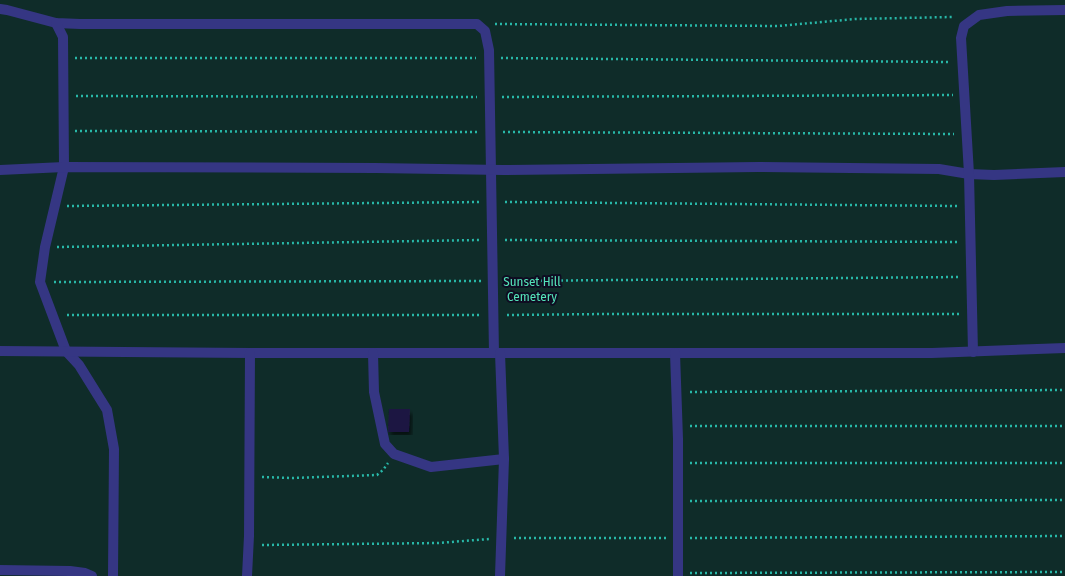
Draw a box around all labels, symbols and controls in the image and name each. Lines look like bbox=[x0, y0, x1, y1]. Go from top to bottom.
park label: Sunset Hill Cemetery bbox=[503, 274, 561, 304]

